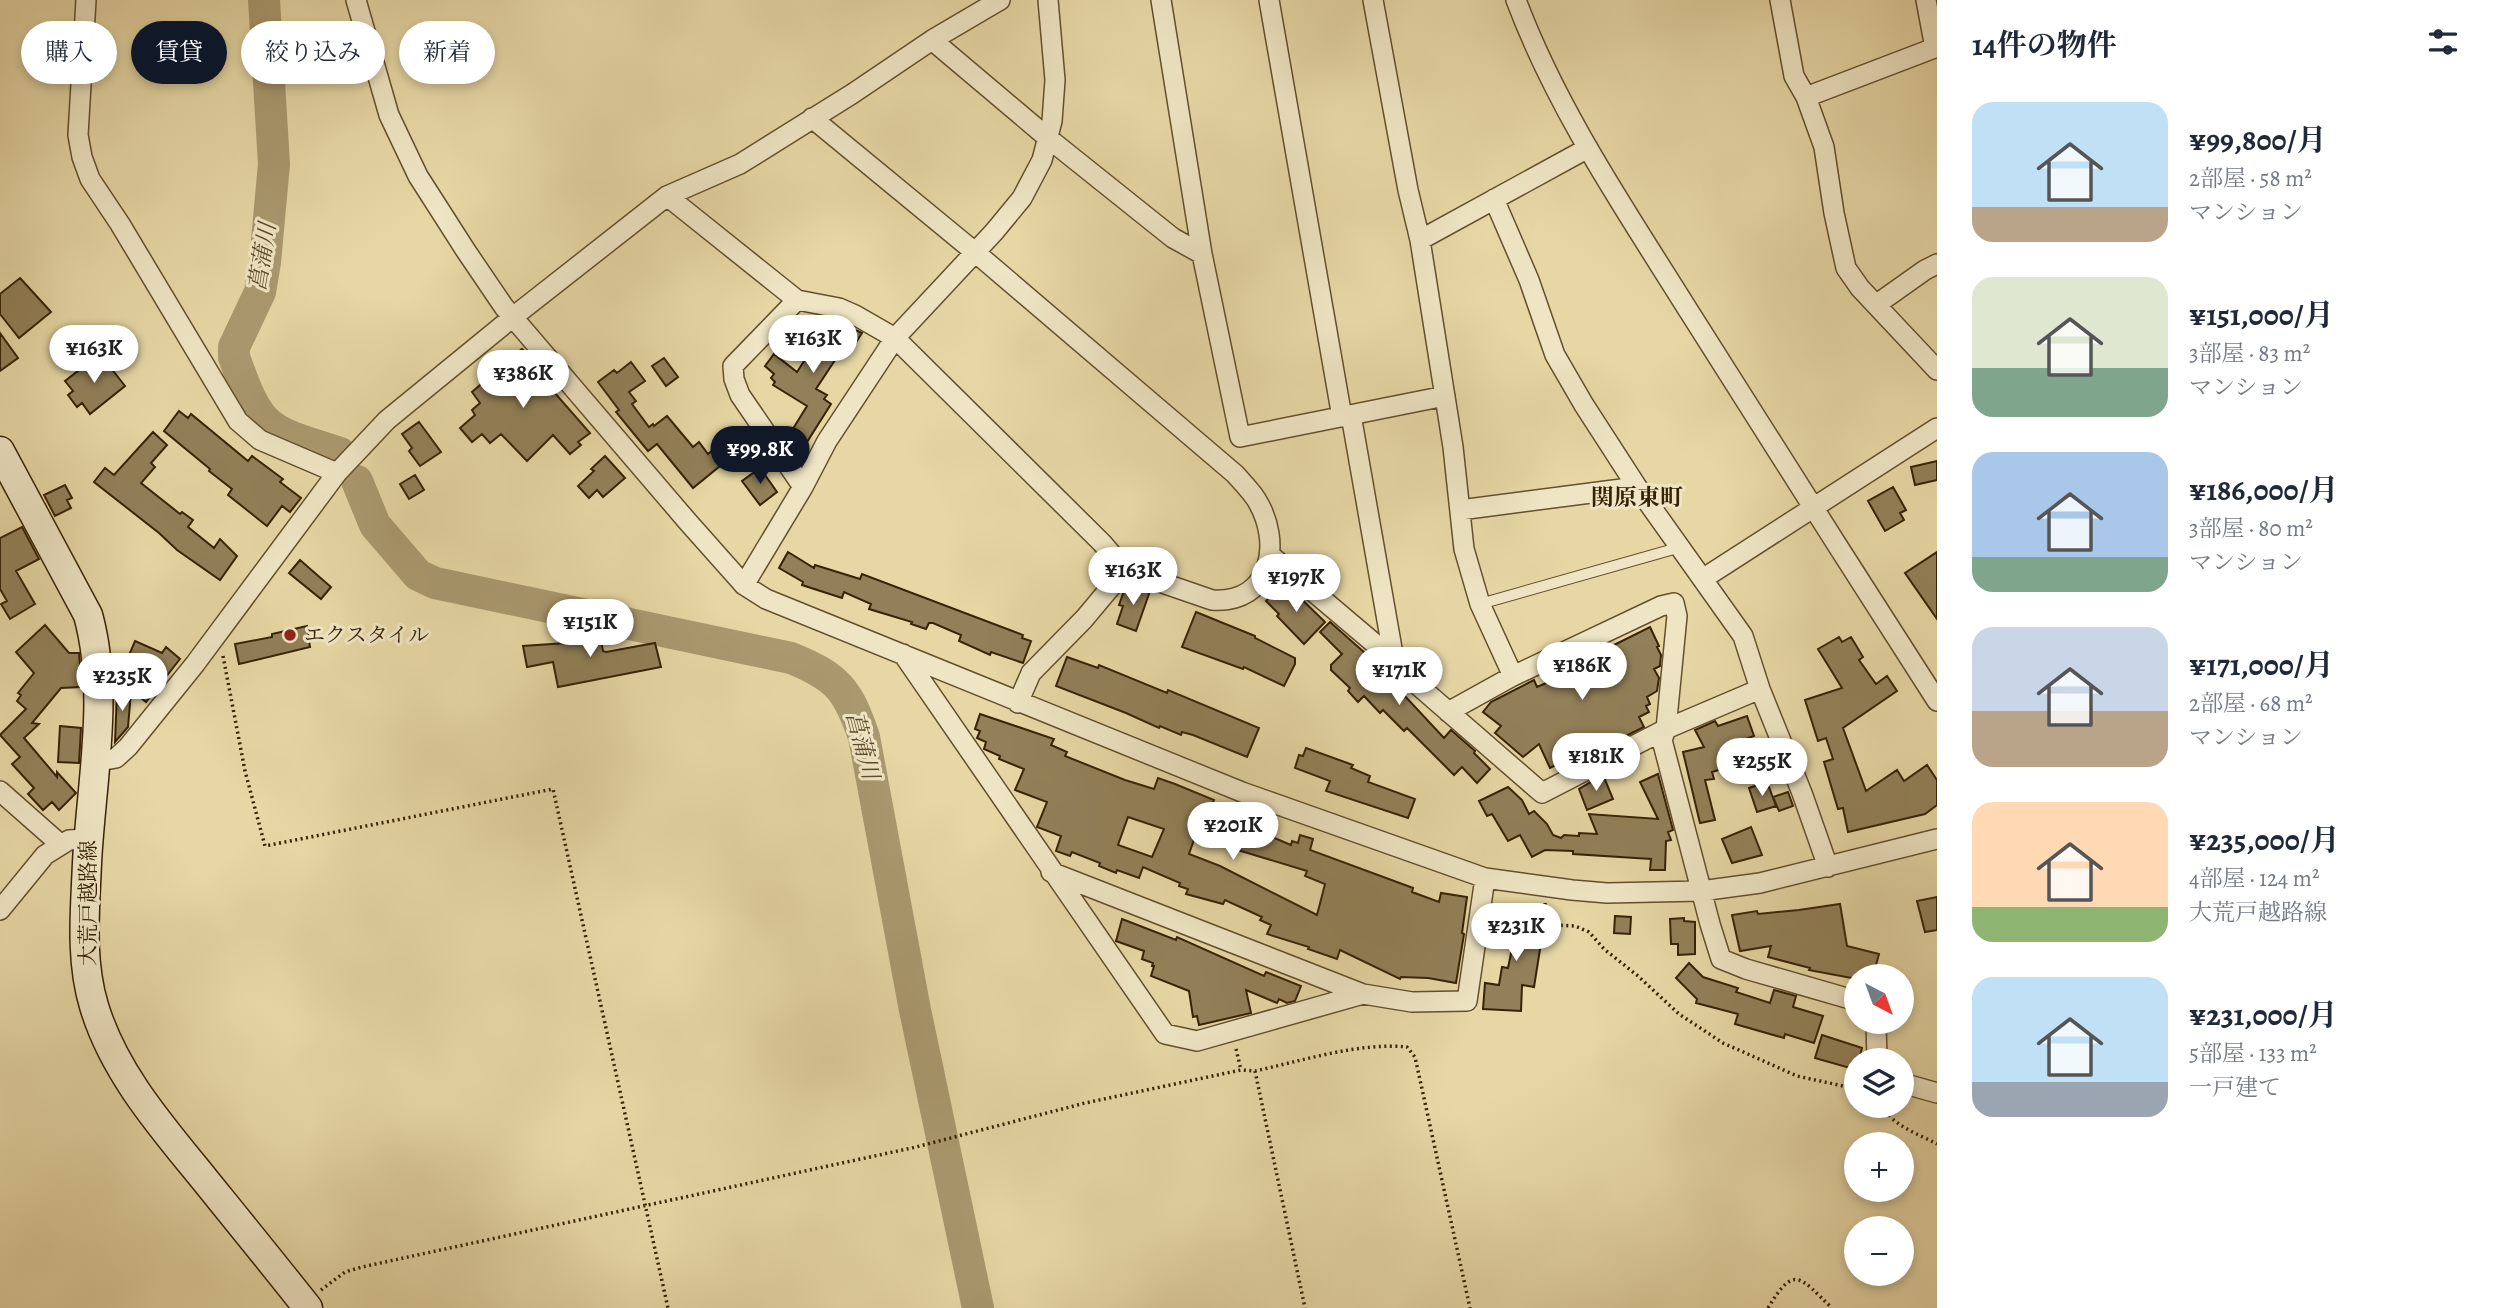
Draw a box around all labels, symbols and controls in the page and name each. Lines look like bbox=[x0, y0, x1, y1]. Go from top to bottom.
chip: 購入 bbox=[21, 21, 117, 84]
chip: 賃貸 bbox=[131, 21, 227, 84]
chip: 絞り込み bbox=[241, 21, 385, 84]
chip: 新着 bbox=[399, 21, 495, 84]
icon: filters bbox=[2424, 23, 2462, 61]
text: 14件の物件 bbox=[1972, 25, 2117, 65]
text: ¥99,800/月 bbox=[2189, 120, 2327, 160]
icon: home bbox=[2028, 130, 2112, 214]
text: 2部屋 · 58 m² bbox=[2189, 163, 2312, 194]
text: マンション bbox=[2189, 197, 2303, 228]
water label: 菖蒲川 bbox=[242, 218, 284, 294]
text: ¥151,000/月 bbox=[2189, 295, 2334, 335]
icon: home bbox=[2028, 305, 2112, 389]
pin: ¥163K bbox=[764, 316, 862, 375]
text: ¥163K bbox=[784, 322, 842, 353]
pin: ¥163K bbox=[45, 326, 143, 385]
text: ¥163K bbox=[65, 332, 123, 363]
text: 3部屋 · 83 m² bbox=[2189, 338, 2310, 369]
pin: ¥386K bbox=[474, 350, 572, 410]
text: ¥386K bbox=[493, 357, 553, 388]
text: マンション bbox=[2189, 372, 2303, 403]
pin: ¥99.8K bbox=[703, 426, 817, 486]
text: ¥99.8K bbox=[727, 433, 793, 464]
text: ¥186,000/月 bbox=[2189, 470, 2339, 510]
icon: home bbox=[2028, 480, 2112, 564]
district label: 関原東町 bbox=[1591, 482, 1683, 513]
text: 3部屋 · 80 m² bbox=[2189, 513, 2313, 544]
text: マンション bbox=[2189, 547, 2303, 578]
pin: ¥163K bbox=[1084, 548, 1182, 607]
text: ¥163K bbox=[1104, 554, 1162, 585]
pin: ¥197K bbox=[1247, 554, 1345, 614]
text: ¥197K bbox=[1267, 561, 1325, 592]
pin: ¥151K bbox=[541, 600, 639, 659]
text: ¥151K bbox=[563, 606, 617, 637]
place label: エクスタイル bbox=[304, 621, 429, 649]
marker: エクスタイル bbox=[282, 627, 298, 643]
pin: ¥186K bbox=[1533, 642, 1631, 702]
text: ¥171,000/月 bbox=[2189, 645, 2334, 685]
pin: ¥171K bbox=[1350, 648, 1448, 707]
text: ¥186K bbox=[1553, 649, 1611, 680]
pin: ¥235K bbox=[73, 654, 171, 713]
text: ¥171K bbox=[1372, 654, 1426, 685]
icon: home bbox=[2028, 655, 2112, 739]
text: ¥235K bbox=[92, 660, 152, 691]
text: 2部屋 · 68 m² bbox=[2189, 688, 2313, 719]
water label: 菖蒲川 bbox=[839, 708, 887, 785]
text: マンション bbox=[2189, 722, 2303, 753]
pin: ¥181K bbox=[1547, 734, 1645, 793]
pin: ¥255K bbox=[1713, 738, 1811, 798]
text: ¥181K bbox=[1568, 740, 1624, 771]
text: ¥255K bbox=[1732, 745, 1792, 776]
pin: ¥201K bbox=[1184, 802, 1282, 862]
text: ¥201K bbox=[1203, 809, 1263, 840]
text: ¥235,000/月 bbox=[2189, 820, 2340, 860]
icon: home bbox=[2028, 830, 2112, 914]
street label: 大荒戸越路線 bbox=[74, 840, 102, 966]
text: 4部屋 · 124 m² bbox=[2189, 863, 2320, 894]
text: 大荒戸越路線 bbox=[2189, 897, 2327, 928]
pin: ¥231K bbox=[1467, 904, 1565, 963]
text: ¥231K bbox=[1487, 910, 1545, 941]
north arrow bbox=[1844, 964, 1914, 1034]
map controls bbox=[1844, 964, 1914, 1286]
text: ¥231,000/月 bbox=[2189, 995, 2338, 1035]
icon: home bbox=[2028, 1005, 2112, 1089]
text: 5部屋 · 133 m² bbox=[2189, 1038, 2317, 1069]
button: layers bbox=[1844, 1048, 1914, 1118]
text: 一戸建て bbox=[2189, 1072, 2281, 1103]
button: + bbox=[1844, 1132, 1914, 1202]
button: − bbox=[1844, 1216, 1914, 1286]

